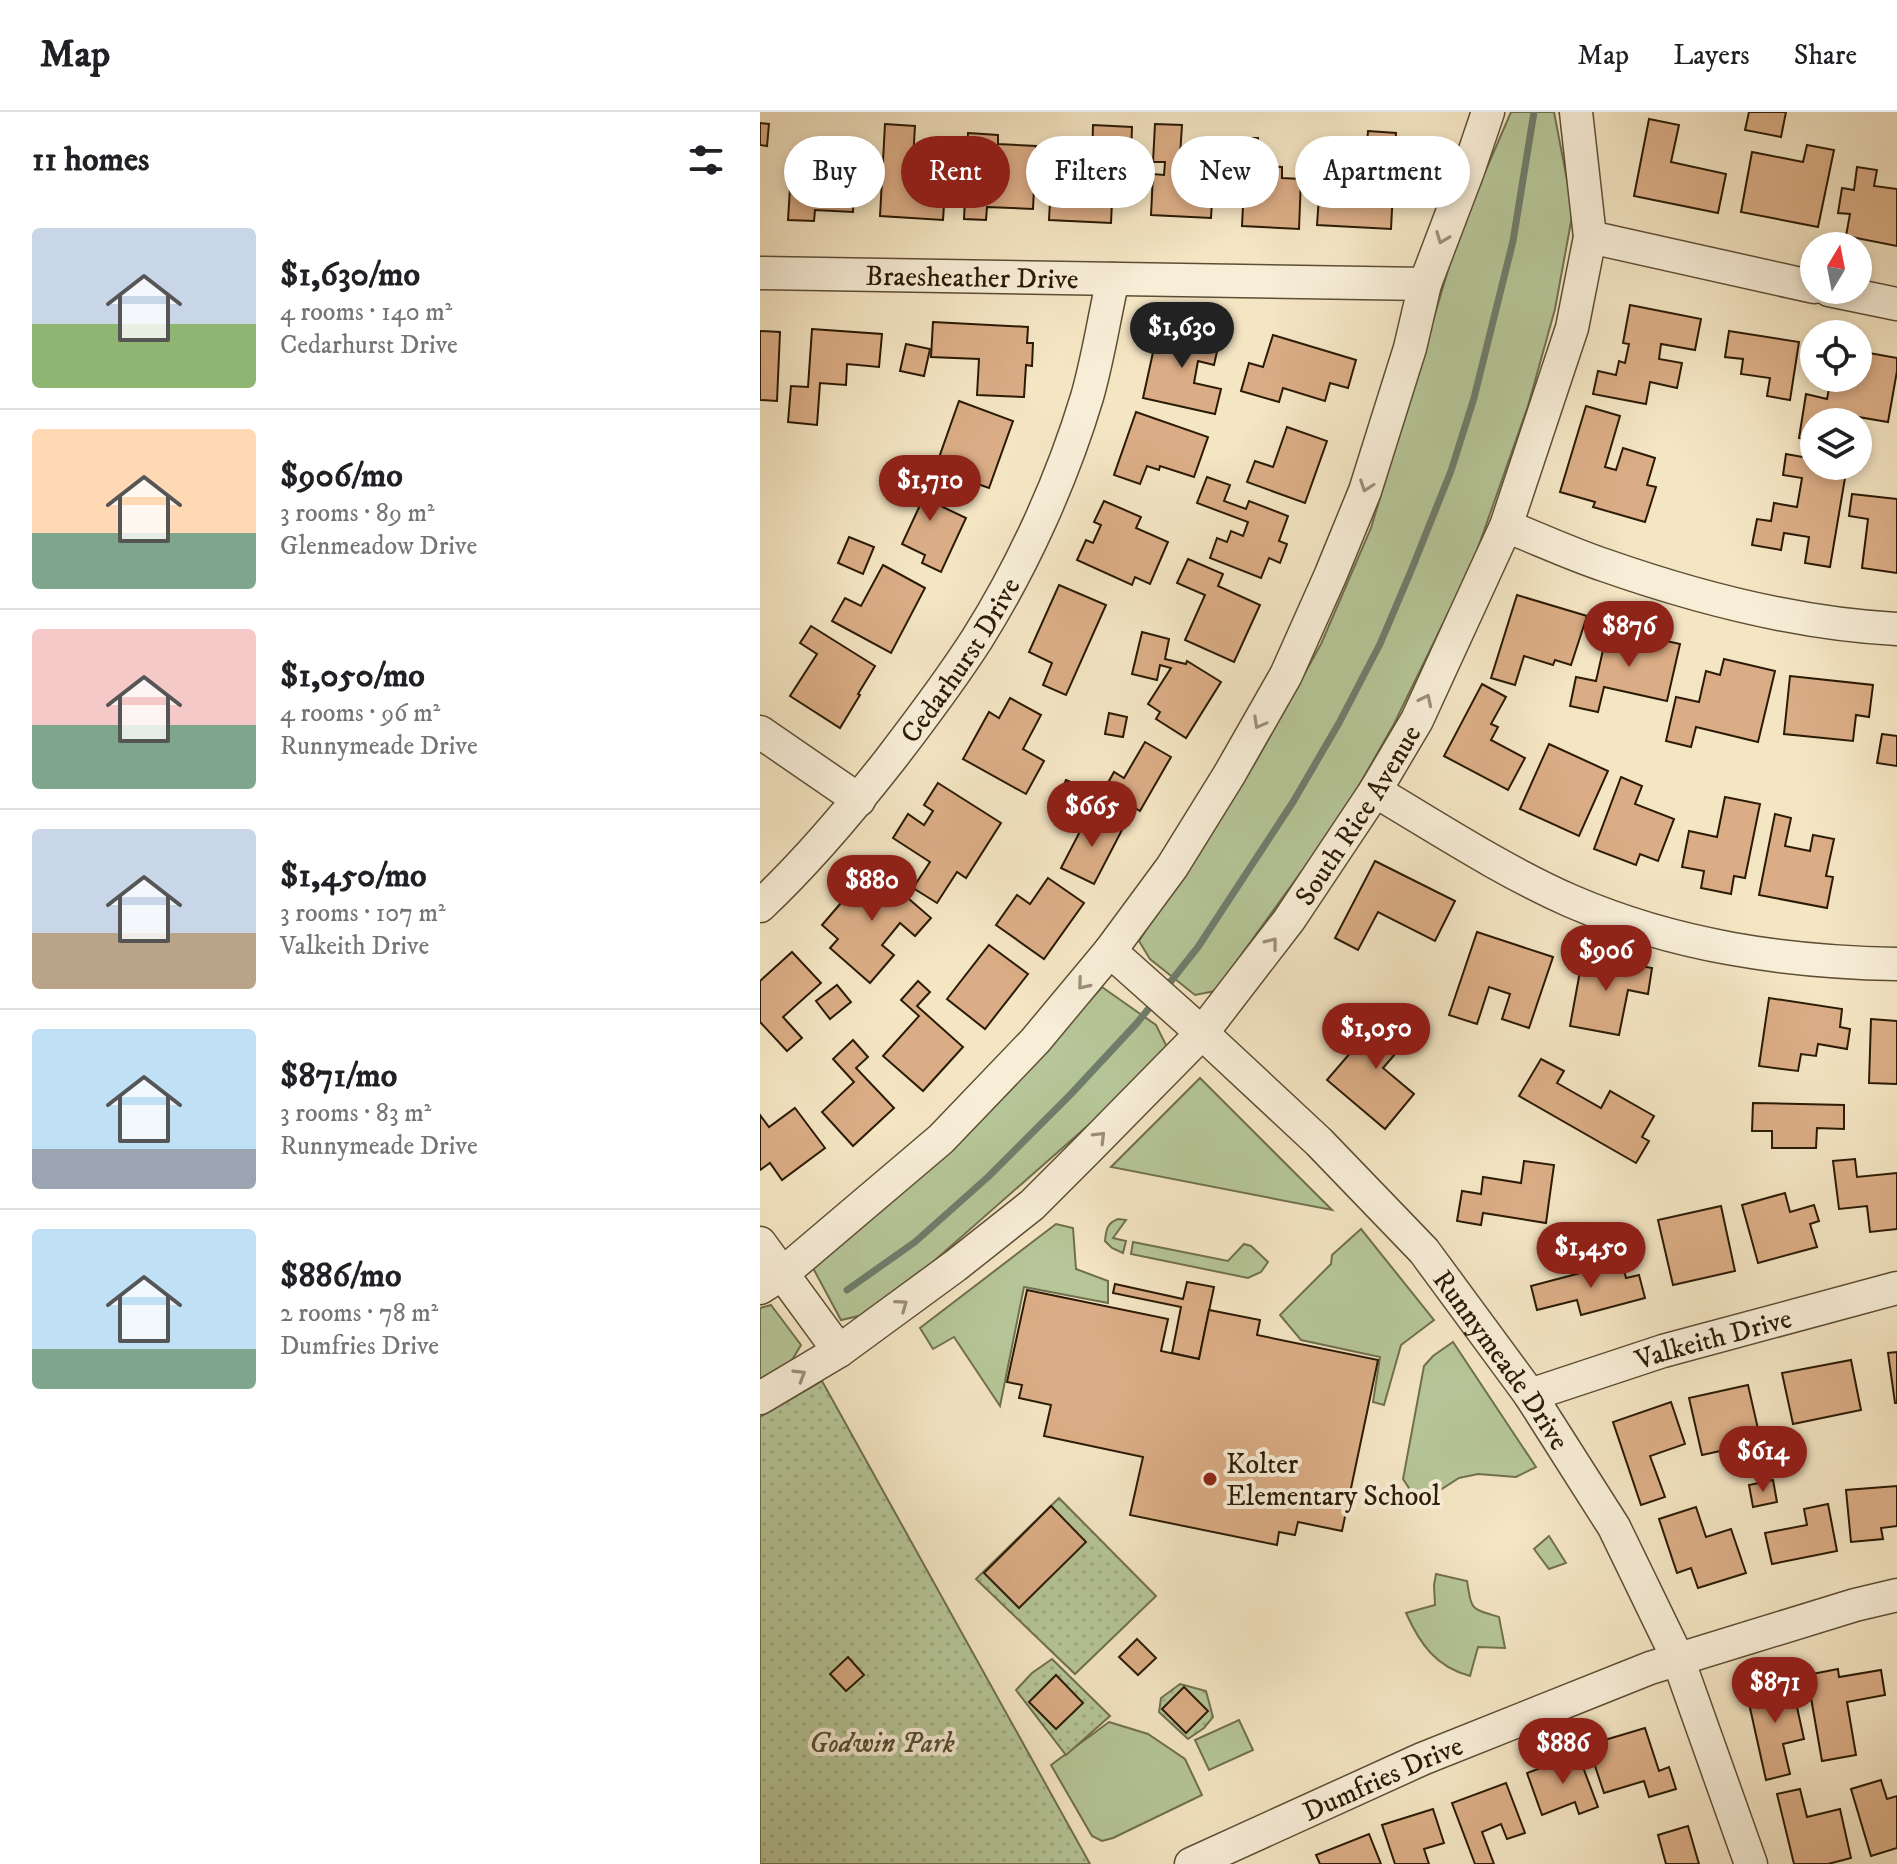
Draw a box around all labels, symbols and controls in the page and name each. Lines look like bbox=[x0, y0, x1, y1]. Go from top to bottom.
text: Map bbox=[40, 31, 110, 79]
text: Map bbox=[1578, 38, 1629, 73]
text: Layers bbox=[1673, 38, 1750, 73]
text: Share bbox=[1794, 38, 1857, 73]
chip: Buy bbox=[784, 136, 885, 208]
chip: Rent bbox=[901, 136, 1010, 208]
chip: Filters bbox=[1026, 136, 1155, 208]
chip: New bbox=[1171, 136, 1279, 208]
chip: Apartment bbox=[1295, 136, 1470, 208]
icon: filters bbox=[684, 138, 728, 182]
text: 11 homes bbox=[32, 139, 149, 181]
one-way arrow bbox=[1435, 230, 1452, 244]
north arrow bbox=[1800, 232, 1872, 304]
map controls bbox=[1800, 232, 1872, 480]
text: $1,630/mo bbox=[280, 254, 420, 296]
street label: Braesheather Drive bbox=[865, 259, 1079, 297]
icon: home bbox=[96, 260, 192, 356]
text: 4 rooms · 140 m² bbox=[280, 296, 452, 329]
pin: $1,630 bbox=[1117, 302, 1247, 370]
text: $1,630 bbox=[1148, 311, 1216, 344]
button: locate bbox=[1800, 320, 1872, 392]
text: Cedarhurst Drive bbox=[280, 329, 458, 362]
button: layers bbox=[1800, 408, 1872, 480]
text: $906/mo bbox=[280, 455, 403, 497]
pin: $1,710 bbox=[865, 455, 995, 523]
icon: home bbox=[96, 461, 192, 557]
text: $1,710 bbox=[897, 464, 963, 497]
one-way arrow bbox=[1359, 478, 1376, 492]
text: 3 rooms · 89 m² bbox=[280, 497, 435, 530]
text: Glenmeadow Drive bbox=[280, 530, 477, 563]
street label: Cedarhurst Drive bbox=[893, 572, 1028, 750]
pin: $876 bbox=[1582, 601, 1676, 669]
text: $876 bbox=[1602, 610, 1656, 643]
text: $1,050/mo bbox=[280, 655, 425, 697]
icon: home bbox=[96, 661, 192, 757]
one-way arrow bbox=[1416, 694, 1432, 708]
text: 4 rooms · 96 m² bbox=[280, 697, 440, 730]
one-way arrow bbox=[1253, 714, 1268, 729]
street label: South Rice Avenue bbox=[1288, 719, 1429, 912]
text: Runnymeade Drive bbox=[280, 730, 478, 763]
pin: $665 bbox=[1045, 781, 1139, 849]
text: $665 bbox=[1065, 790, 1119, 823]
text: $1,450/mo bbox=[280, 855, 427, 897]
pin: $880 bbox=[825, 855, 919, 923]
icon: home bbox=[96, 861, 192, 957]
text: $880 bbox=[845, 864, 899, 897]
text: 3 rooms · 107 m² bbox=[280, 897, 446, 930]
pin: $906 bbox=[1559, 925, 1653, 993]
text: Valkeith Drive bbox=[280, 930, 429, 963]
text: $906 bbox=[1579, 934, 1633, 967]
one-way arrow bbox=[1262, 937, 1276, 951]
one-way arrow bbox=[1078, 975, 1093, 990]
pin: $1,050 bbox=[1311, 1003, 1441, 1071]
text: $1,050 bbox=[1340, 1012, 1412, 1045]
text: $871/mo bbox=[280, 1055, 397, 1097]
icon: home bbox=[96, 1061, 192, 1157]
text: 3 rooms · 83 m² bbox=[280, 1097, 431, 1130]
text: Runnymeade Drive bbox=[280, 1130, 478, 1163]
one-way arrow bbox=[1091, 1132, 1105, 1146]
pin: $1,450 bbox=[1526, 1222, 1656, 1290]
text: $1,450 bbox=[1555, 1231, 1627, 1264]
text: $886/mo bbox=[280, 1255, 402, 1297]
icon: home bbox=[96, 1261, 192, 1357]
street label: Runnymeade Drive bbox=[1425, 1263, 1576, 1457]
text: 2 rooms · 78 m² bbox=[280, 1297, 438, 1330]
one-way arrow bbox=[894, 1300, 908, 1315]
street label: Valkeith Drive bbox=[1630, 1301, 1796, 1378]
text: Dumfries Drive bbox=[280, 1330, 439, 1363]
one-way arrow bbox=[791, 1369, 806, 1385]
pin: $614 bbox=[1716, 1426, 1810, 1494]
text: $614 bbox=[1737, 1435, 1789, 1468]
place label: Kolter Elementary School bbox=[1226, 1447, 1441, 1514]
marker: Kolter Elementary School bbox=[1201, 1470, 1219, 1488]
pin: $871 bbox=[1728, 1657, 1822, 1725]
text: $871 bbox=[1750, 1666, 1800, 1699]
pin: $886 bbox=[1516, 1718, 1610, 1786]
park label: Godwin Park bbox=[809, 1726, 955, 1761]
text: $886 bbox=[1536, 1727, 1590, 1760]
street label: Dumfries Drive bbox=[1298, 1729, 1468, 1830]

